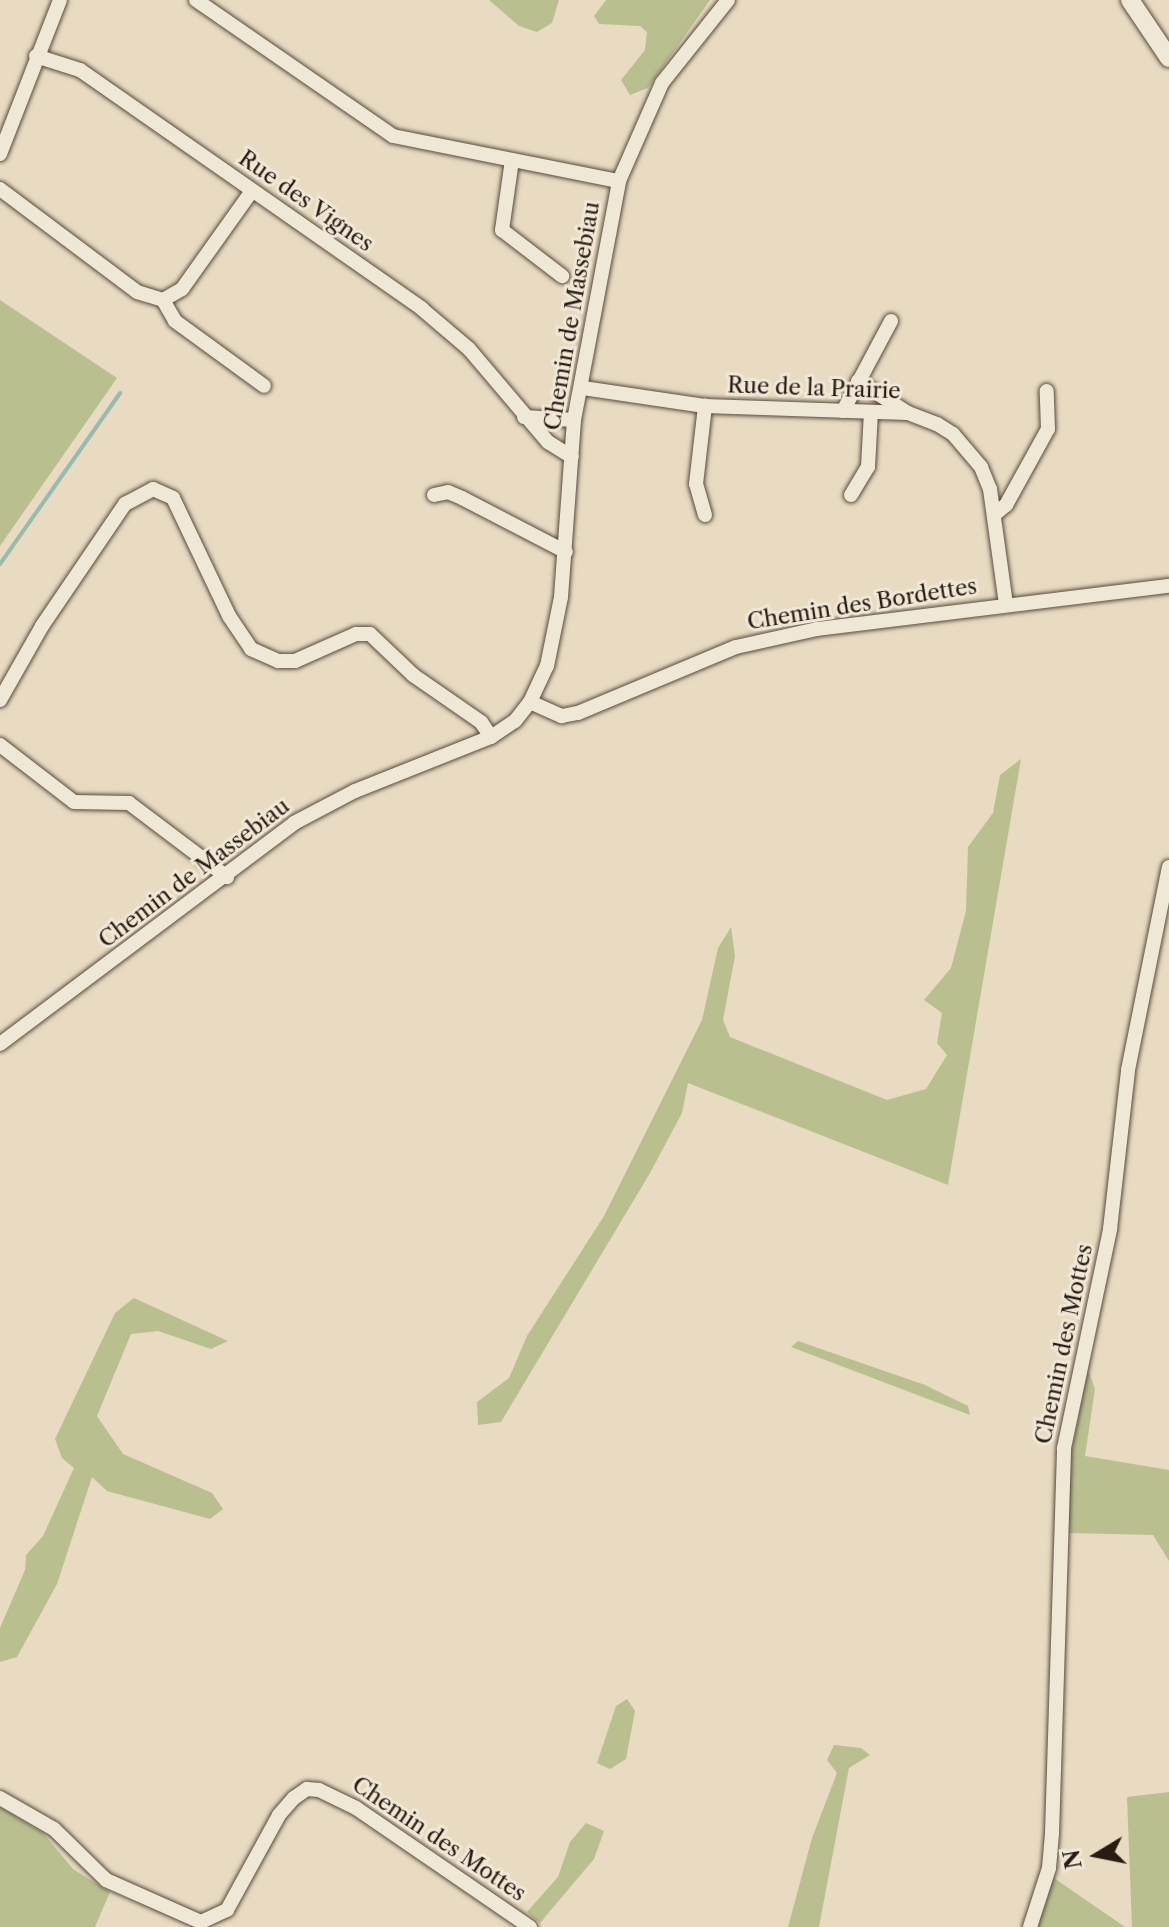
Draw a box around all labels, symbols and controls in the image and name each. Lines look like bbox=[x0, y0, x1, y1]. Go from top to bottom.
street label: Rue des Vignes bbox=[233, 145, 379, 257]
street label: Chemin de Massebiau bbox=[539, 200, 605, 432]
street label: Rue de la Prairie bbox=[727, 372, 901, 404]
street label: Chemin des Bordettes bbox=[745, 573, 979, 635]
street label: Chemin de Massebiau bbox=[94, 793, 294, 953]
street label: Chemin des Mottes bbox=[1030, 1242, 1098, 1446]
street label: Chemin des Mottes bbox=[347, 1771, 531, 1907]
north arrow bbox=[1057, 1815, 1137, 1895]
text: N bbox=[1058, 1847, 1088, 1871]

